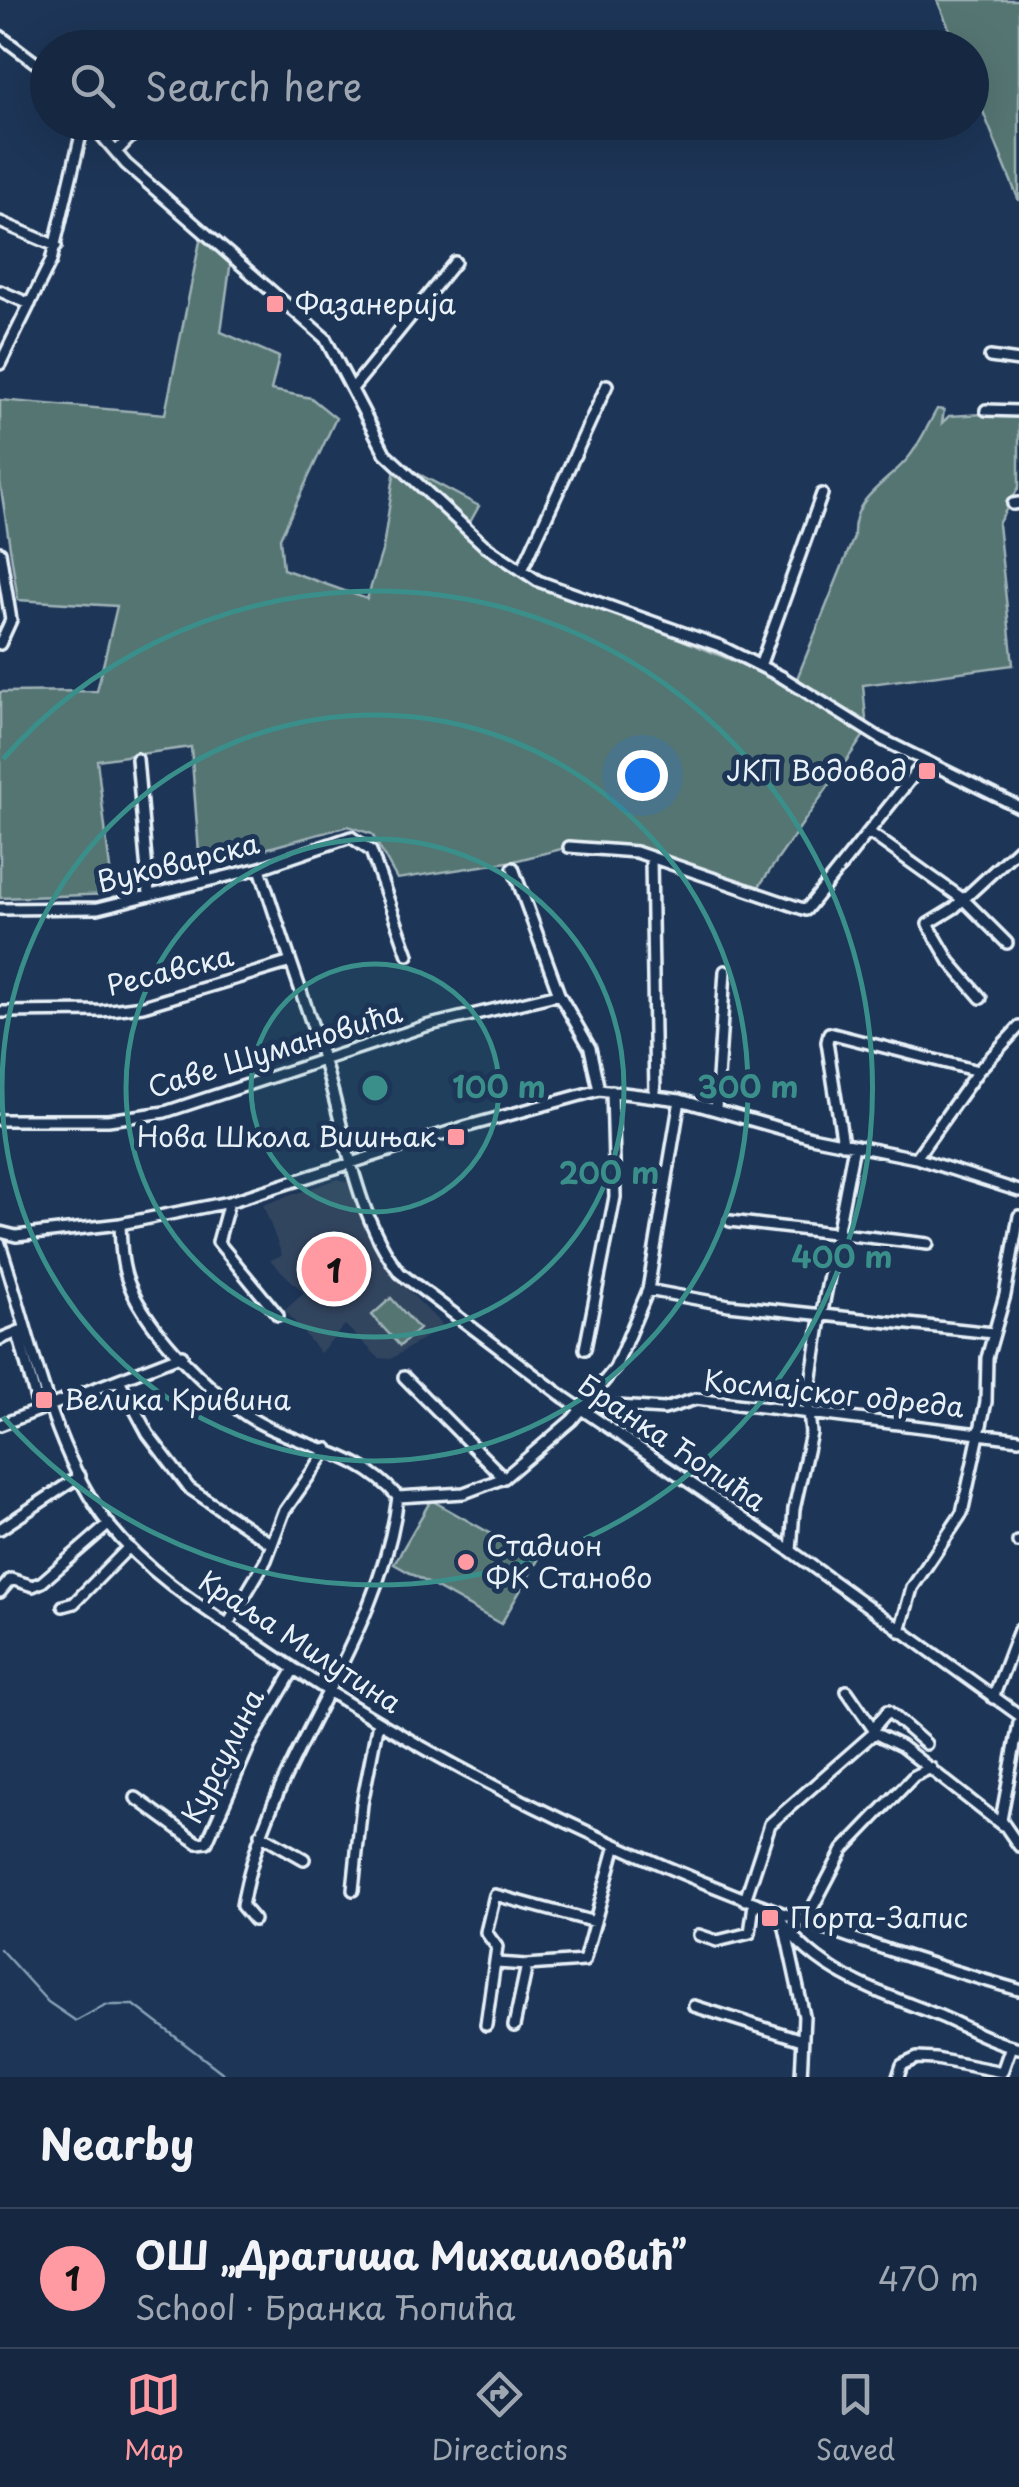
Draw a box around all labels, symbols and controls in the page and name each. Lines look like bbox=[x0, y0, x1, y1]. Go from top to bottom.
search box bbox=[30, 30, 989, 140]
text: Search here bbox=[145, 57, 362, 114]
icon: search bbox=[65, 58, 120, 113]
place label: Фазанерија bbox=[295, 281, 456, 324]
marker: Фазанерија bbox=[264, 293, 286, 315]
place label: ЈКП Водовод bbox=[726, 748, 907, 791]
your location bbox=[617, 750, 668, 801]
marker: ЈКП Водовод bbox=[916, 760, 938, 782]
street label: Вуковарска bbox=[92, 820, 264, 902]
street label: Ресавска bbox=[102, 933, 238, 1006]
street label: Саве Шумановића bbox=[142, 989, 407, 1108]
text: 100 m bbox=[452, 1063, 546, 1108]
text: 300 m bbox=[697, 1063, 799, 1108]
centre of rings bbox=[357, 1070, 393, 1106]
place label: Нова Школа Вишњак bbox=[137, 1114, 436, 1157]
marker: Нова Школа Вишњак bbox=[445, 1126, 467, 1148]
text: 200 m bbox=[559, 1149, 659, 1194]
pin: 1 bbox=[302, 1232, 366, 1306]
text: 400 m bbox=[791, 1233, 893, 1278]
street label: Космајског одреда bbox=[702, 1357, 967, 1428]
street label: Бранка Ћопића bbox=[570, 1363, 776, 1521]
place label: Велика Кривина bbox=[64, 1377, 291, 1420]
marker: Велика Кривина bbox=[33, 1389, 55, 1411]
place label: Стадион ФК Станово bbox=[486, 1523, 652, 1598]
marker: Стадион ФК Станово bbox=[455, 1551, 477, 1573]
street label: Краља Милутина bbox=[191, 1559, 411, 1723]
street label: Курсулина bbox=[169, 1680, 274, 1830]
place label: Порта-Запис bbox=[790, 1895, 968, 1938]
marker: Порта-Запис bbox=[759, 1907, 781, 1929]
text: Nearby bbox=[40, 2111, 194, 2174]
text: ОШ „Драгиша Михаиловић” bbox=[135, 2226, 686, 2283]
text: 1 bbox=[65, 2254, 80, 2302]
text: 470 m bbox=[878, 2254, 979, 2302]
text: School · Бранка Ћопића bbox=[135, 2283, 515, 2331]
tab: Map bbox=[124, 2367, 184, 2470]
tab: Directions bbox=[432, 2367, 568, 2470]
tab: Saved bbox=[816, 2367, 895, 2470]

